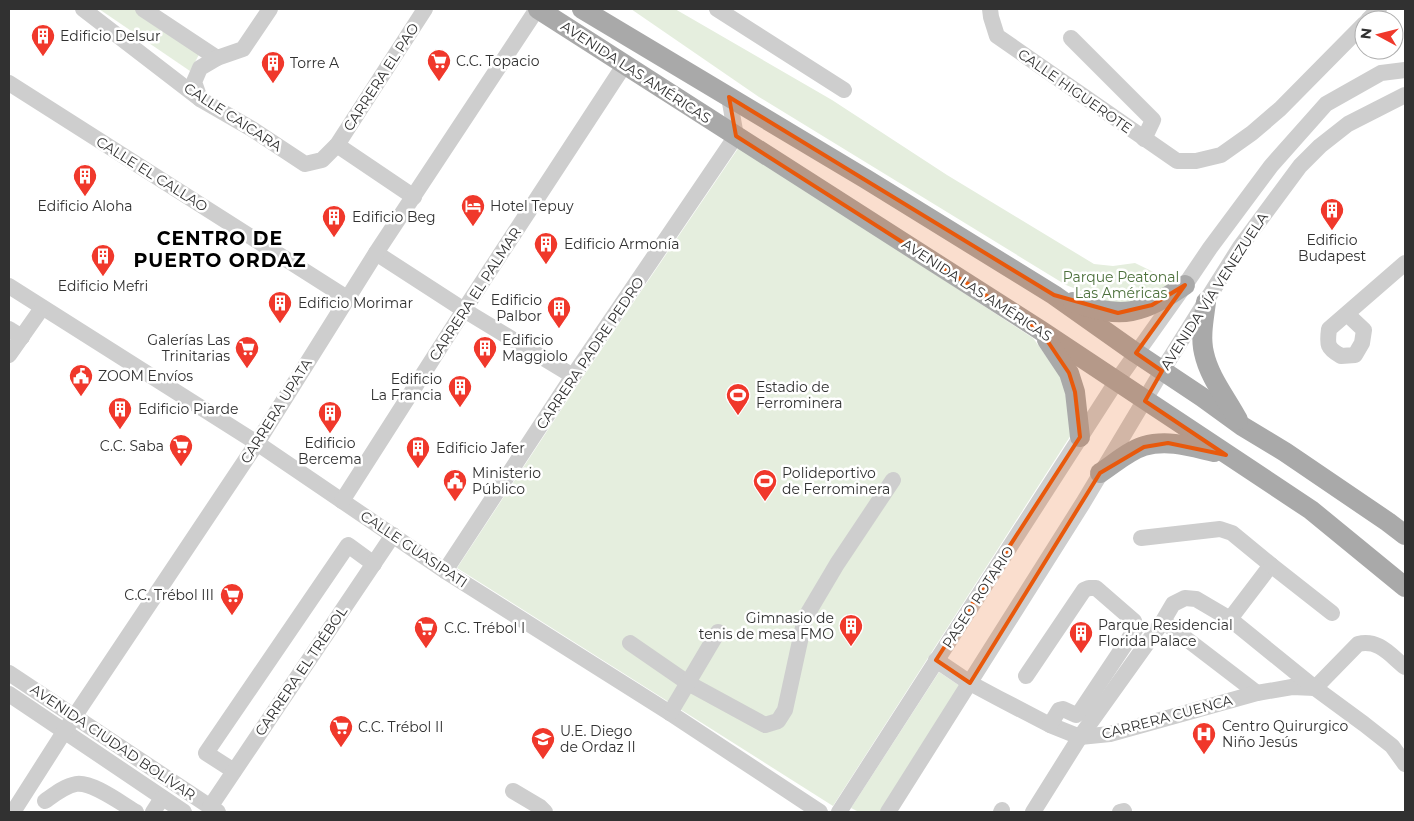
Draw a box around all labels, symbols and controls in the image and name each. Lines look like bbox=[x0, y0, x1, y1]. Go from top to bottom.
north arrow bbox=[1354, 10, 1404, 60]
street label: AVENIDA LAS AMÉRICAS bbox=[558, 17, 714, 127]
street label: CARRERA EL PAO bbox=[339, 19, 423, 135]
building icon: Edificio Delsur bbox=[30, 23, 56, 57]
place label: Edificio Delsur bbox=[60, 27, 161, 45]
text: N bbox=[1356, 27, 1376, 40]
street label: CALLE HIGUEROTE bbox=[1014, 45, 1136, 137]
supermarket icon: C.C. Topacio bbox=[426, 48, 452, 82]
building icon: Torre A bbox=[260, 50, 286, 84]
place label: C.C. Topacio bbox=[456, 52, 540, 70]
place label: Torre A bbox=[290, 54, 340, 72]
street label: CALLE CAICARA bbox=[181, 79, 286, 156]
street label: CALLE EL CALLAO bbox=[93, 132, 211, 216]
building icon: Edificio Aloha bbox=[72, 163, 98, 197]
hotel icon: Hotel Tepuy bbox=[460, 193, 486, 227]
place label: Edificio Aloha bbox=[37, 197, 133, 215]
place label: Hotel Tepuy bbox=[490, 197, 574, 215]
building icon: Edificio Budapest bbox=[1319, 197, 1345, 231]
building icon: Edificio Beg bbox=[321, 204, 347, 238]
place label: Edificio Beg bbox=[352, 208, 436, 226]
street label: AVENIDA VÍA VENEZUELA bbox=[1156, 208, 1272, 373]
street label: CARRERA EL PALMAR bbox=[425, 224, 525, 364]
district label: CENTRO DE PUERTO ORDAZ bbox=[134, 227, 306, 272]
building icon: Edificio Armonía bbox=[533, 231, 559, 265]
place label: Edificio Budapest bbox=[1298, 231, 1366, 265]
place label: Edificio Armonía bbox=[564, 235, 680, 253]
street label: AVENIDA LAS AMÉRICAS bbox=[899, 235, 1055, 345]
building icon: Edificio Mefri bbox=[90, 243, 116, 277]
park label: Parque Peatonal Las Américas bbox=[1063, 268, 1179, 302]
street label: CARRERA PADRE PEDRO bbox=[532, 273, 648, 433]
place label: Edificio Mefri bbox=[58, 277, 148, 295]
building icon: Edificio Morimar bbox=[267, 290, 293, 324]
place label: Edificio Palbor bbox=[491, 291, 542, 325]
place label: Edificio Morimar bbox=[298, 294, 413, 312]
building icon: Edificio Palbor bbox=[546, 295, 572, 329]
place label: Galerías Las Trinitarias bbox=[147, 331, 230, 365]
place label: Edificio Maggiolo bbox=[502, 331, 568, 365]
supermarket icon: Galerías Las Trinitarias bbox=[234, 335, 260, 369]
building icon: Edificio Maggiolo bbox=[472, 335, 498, 369]
street label: CARRERA UPATA bbox=[236, 354, 316, 467]
public building icon: ZOOM Envíos bbox=[68, 363, 94, 397]
place label: ZOOM Envíos bbox=[98, 367, 193, 385]
place label: Edificio La Francia bbox=[371, 370, 442, 404]
building icon: Edificio La Francia bbox=[447, 374, 473, 408]
place label: Estadio de Ferrominera bbox=[756, 378, 843, 412]
sports icon: Estadio de Ferrominera bbox=[725, 382, 751, 416]
building icon: Edificio Piarde bbox=[107, 396, 133, 430]
place label: Edificio Piarde bbox=[138, 400, 238, 418]
building icon: Edificio Bercema bbox=[317, 400, 343, 434]
supermarket icon: C.C. Saba bbox=[168, 433, 194, 467]
place label: Edificio Bercema bbox=[298, 434, 362, 468]
building icon: Edificio Jafer bbox=[405, 435, 431, 469]
place label: C.C. Saba bbox=[100, 437, 164, 455]
place label: Edificio Jafer bbox=[436, 439, 525, 457]
place label: Ministerio Público bbox=[472, 464, 541, 498]
place label: Polideportivo de Ferrominera bbox=[782, 464, 890, 498]
public building icon: Ministerio Público bbox=[442, 468, 468, 502]
sports icon: Polideportivo de Ferrominera bbox=[752, 468, 778, 502]
street label: CALLE GUASIPATI bbox=[357, 507, 471, 591]
street label: PASEO ROTARIO bbox=[938, 542, 1018, 651]
supermarket icon: C.C. Trébol III bbox=[219, 582, 245, 616]
place label: C.C. Trébol III bbox=[124, 586, 214, 604]
street label: CARRERA EL TRÉBOL bbox=[251, 602, 352, 739]
place label: Gimnasio de tenis de mesa FMO bbox=[699, 609, 834, 643]
building icon: Gimnasio de tenis de mesa FMO bbox=[838, 613, 864, 647]
supermarket icon: C.C. Trébol I bbox=[413, 615, 439, 649]
place label: Parque Residencial Florida Palace bbox=[1098, 616, 1233, 650]
place label: C.C. Trébol I bbox=[444, 619, 525, 637]
building icon: Parque Residencial Florida Palace bbox=[1068, 620, 1094, 654]
street label: AVENIDA CIUDAD BOLÍVAR bbox=[27, 680, 199, 804]
street label: CARRERA CUENCA bbox=[1100, 691, 1235, 743]
supermarket icon: C.C. Trébol II bbox=[328, 714, 354, 748]
place label: Centro Quirurgico Niño Jesús bbox=[1222, 717, 1349, 751]
place label: C.C. Trébol II bbox=[358, 718, 443, 736]
hospital icon: Centro Quirurgico Niño Jesús bbox=[1191, 721, 1217, 755]
place label: U.E. Diego de Ordaz II bbox=[560, 722, 636, 756]
school or university icon: U.E. Diego de Ordaz II bbox=[530, 726, 556, 760]

